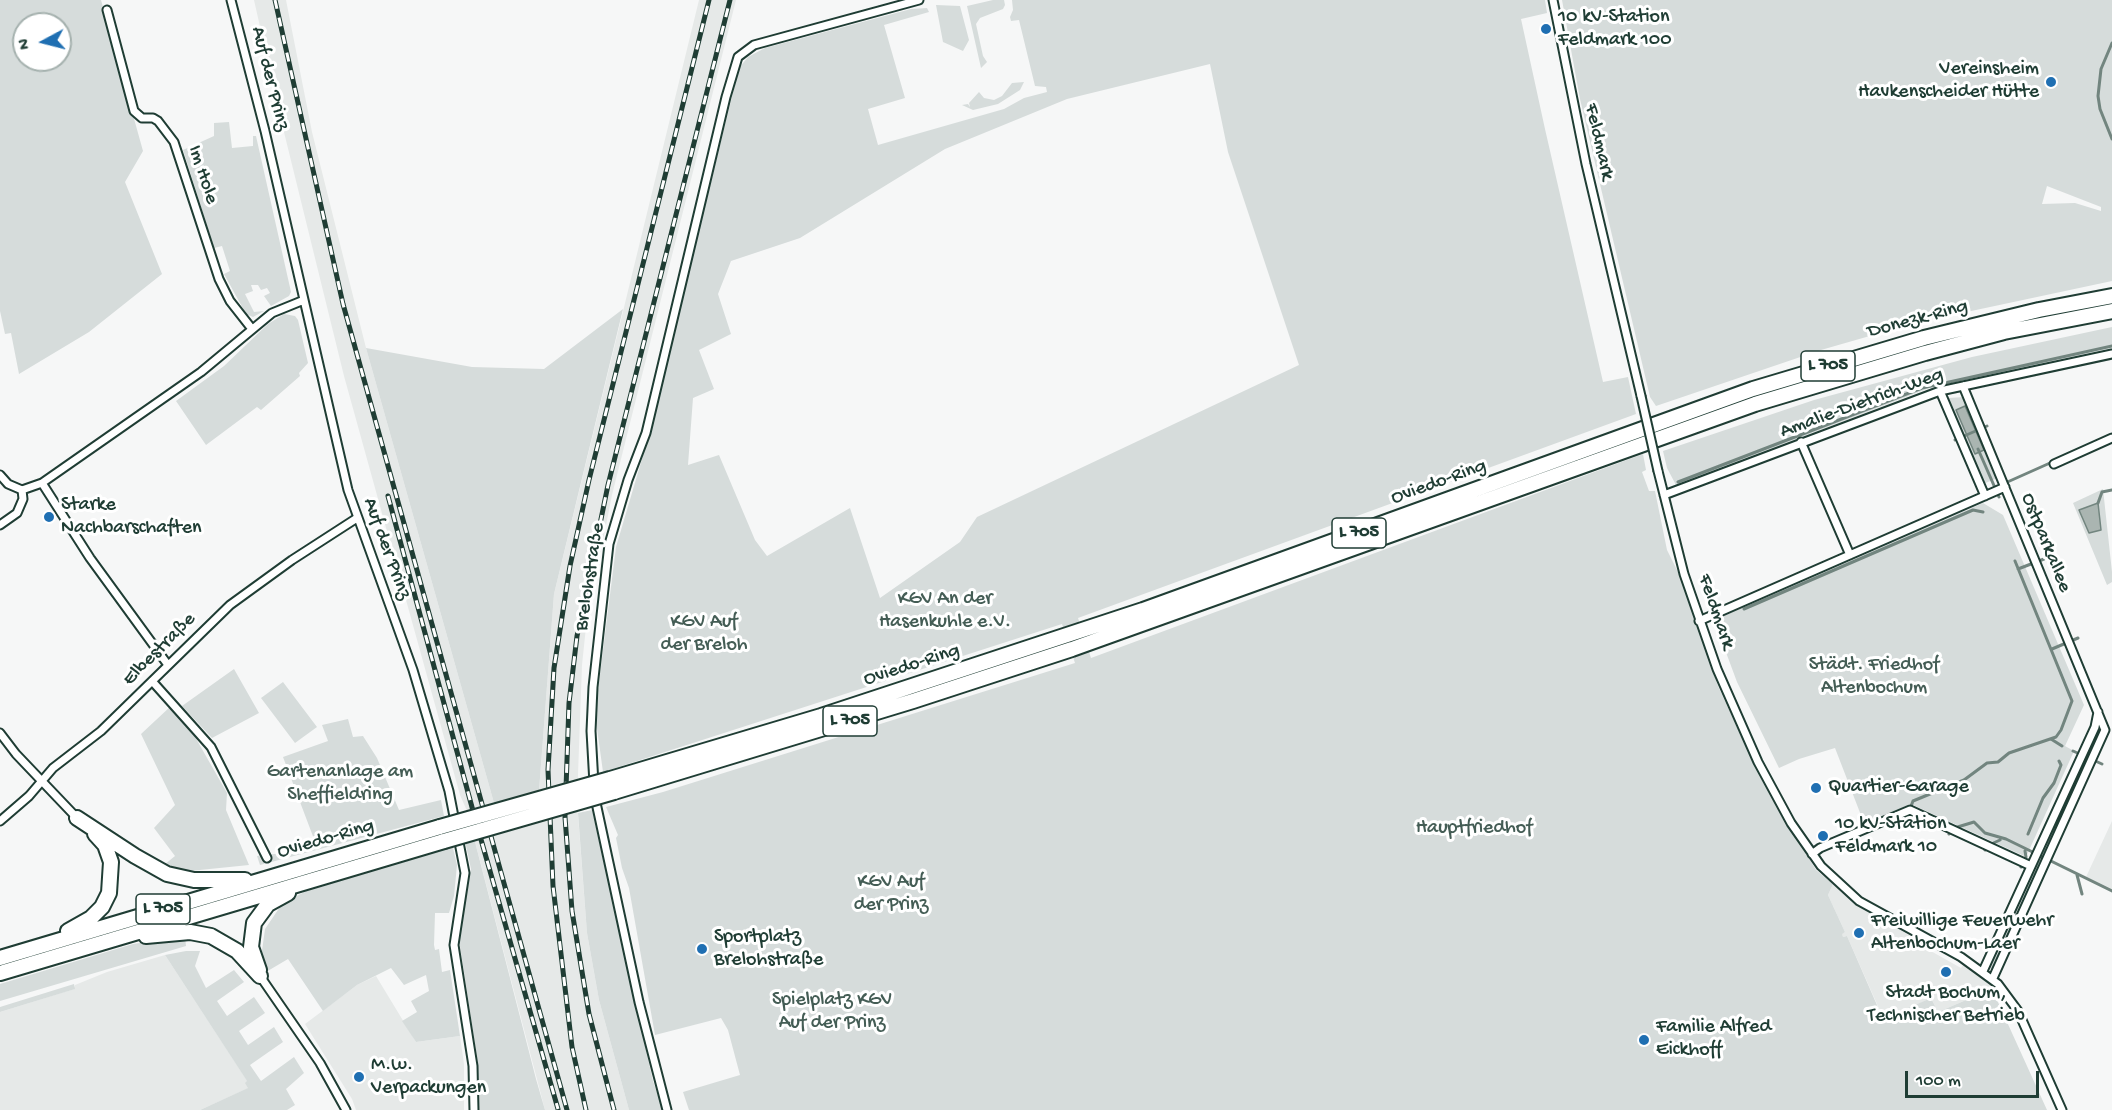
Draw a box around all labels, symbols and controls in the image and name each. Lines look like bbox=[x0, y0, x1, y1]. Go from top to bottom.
place label: 10 kV-Station Feldmark 100 bbox=[1558, 6, 1672, 53]
north arrow bbox=[12, 12, 72, 72]
marker: 10 kV-Station Feldmark 100 bbox=[1539, 22, 1553, 36]
street label: Auf der Prinz bbox=[244, 24, 294, 134]
text: N bbox=[16, 38, 36, 50]
place label: Vereinsheim Havkenscheider Hütte bbox=[1858, 58, 2039, 105]
marker: Vereinsheim Havkenscheider Hütte bbox=[2044, 75, 2058, 89]
street label: Feldmark bbox=[1578, 101, 1618, 183]
street label: Im Hole bbox=[181, 143, 223, 207]
street label: Donezk-Ring bbox=[1865, 295, 1971, 345]
road number: L 705 bbox=[1801, 351, 1855, 381]
street label: Amalie-Dietrich-Weg bbox=[1777, 363, 1947, 445]
street label: Oviedo-Ring bbox=[1388, 455, 1490, 511]
street label: Ostparkallee bbox=[2014, 490, 2076, 596]
place label: Starke Nachbarschaften bbox=[61, 494, 202, 541]
street label: Auf der Prinz bbox=[356, 495, 416, 603]
marker: Starke Nachbarschaften bbox=[42, 510, 56, 524]
road number: L 705 bbox=[1332, 518, 1386, 548]
street label: Brelohstraße bbox=[571, 521, 611, 633]
street label: Feldmark bbox=[1691, 571, 1739, 653]
park label: KGV An der Hasenkuhle e.V. bbox=[879, 588, 1011, 635]
street label: Elbestraße bbox=[118, 608, 202, 692]
park label: KGV Auf der Breloh bbox=[660, 611, 748, 658]
street label: Oviedo-Ring bbox=[861, 639, 963, 693]
park label: Städt. Friedhof Altenbochum bbox=[1809, 654, 1939, 701]
road number: L 705 bbox=[823, 706, 877, 736]
park label: Gartenanlage am Sheffieldring bbox=[267, 761, 413, 808]
place label: Quartier-Garage bbox=[1828, 776, 1969, 800]
marker: Quartier-Garage bbox=[1809, 781, 1823, 795]
place label: 10 kV-Station Feldmark 10 bbox=[1835, 813, 1946, 860]
street label: Oviedo-Ring bbox=[275, 815, 377, 865]
park label: Hauptfriedhof bbox=[1416, 817, 1532, 841]
marker: 10 kV-Station Feldmark 10 bbox=[1816, 829, 1830, 843]
park label: KGV Auf der Prinz bbox=[854, 871, 928, 918]
road number: L 705 bbox=[136, 894, 190, 924]
place label: Freiwillige Feuerwehr Altenbochum-Laer bbox=[1871, 910, 2053, 957]
place label: Sportplatz Brelohstraße bbox=[714, 926, 823, 973]
marker: Freiwillige Feuerwehr Altenbochum-Laer bbox=[1852, 926, 1866, 940]
marker: Sportplatz Brelohstraße bbox=[695, 942, 709, 956]
marker: Stadt Bochum, Technischer Betrieb bbox=[1939, 965, 1953, 979]
place label: Stadt Bochum, Technischer Betrieb bbox=[1867, 982, 2025, 1029]
park label: Spielplatz KGV Auf der Prinz bbox=[772, 989, 892, 1036]
place label: Familie Alfred Eickhoff bbox=[1656, 1016, 1771, 1063]
marker: Familie Alfred Eickhoff bbox=[1637, 1033, 1651, 1047]
place label: M.w. Verpackungen bbox=[371, 1054, 486, 1101]
scale bar bbox=[1908, 1059, 2042, 1097]
marker: M.w. Verpackungen bbox=[352, 1070, 366, 1084]
text: 100 m bbox=[1916, 1071, 1961, 1092]

